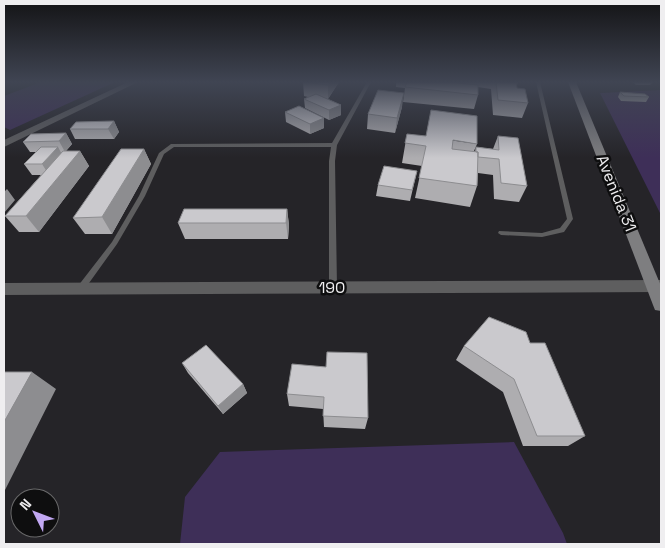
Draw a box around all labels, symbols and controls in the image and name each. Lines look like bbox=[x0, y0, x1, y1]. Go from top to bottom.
street label: Avenida 31 bbox=[592, 152, 641, 235]
street label: 190 bbox=[319, 277, 345, 298]
north arrow bbox=[10, 488, 60, 538]
text: N bbox=[16, 495, 35, 514]

